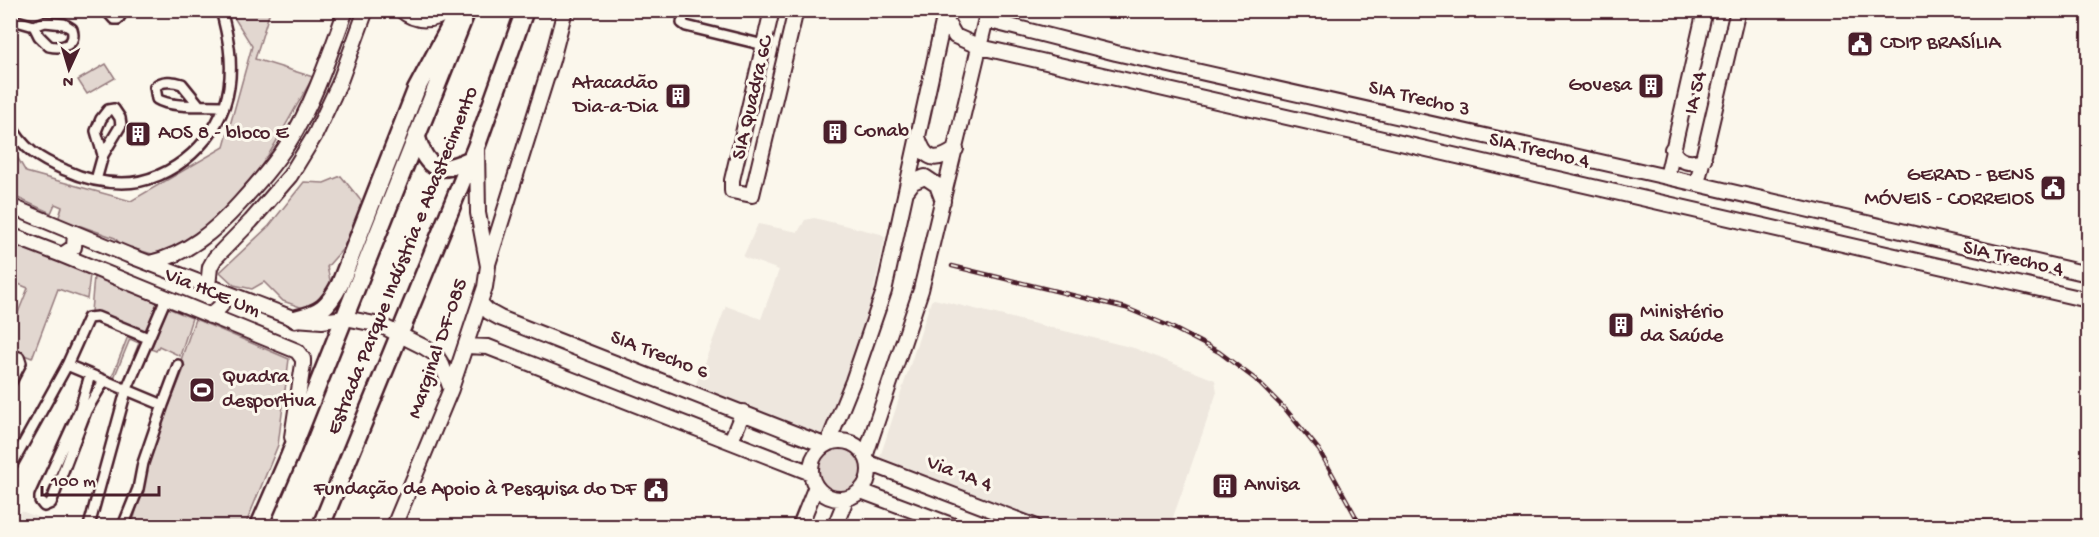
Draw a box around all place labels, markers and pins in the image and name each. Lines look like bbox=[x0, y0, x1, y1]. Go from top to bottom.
public building icon: CDIP BRASÍLIA bbox=[1845, 29, 1875, 59]
place label: CDIP BRASÍLIA bbox=[1880, 32, 2002, 57]
building icon: Govesa bbox=[1636, 71, 1666, 101]
place label: Atacadão Dia-a-Dia bbox=[571, 72, 659, 121]
place label: Govesa bbox=[1568, 74, 1633, 99]
building icon: Atacadão Dia-a-Dia bbox=[663, 81, 693, 111]
building icon: Conab bbox=[820, 117, 850, 147]
building icon: AOS 8 - bloco E bbox=[123, 119, 153, 149]
place label: Conab bbox=[854, 120, 909, 145]
place label: AOS 8 - bloco E bbox=[158, 122, 289, 147]
place label: GERAD - BENS MÓVEIS - CORREIOS bbox=[1864, 164, 2034, 213]
public building icon: GERAD - BENS MÓVEIS - CORREIOS bbox=[2038, 173, 2068, 203]
place label: Ministério da Saúde bbox=[1640, 301, 1724, 350]
building icon: Ministério da Saúde bbox=[1606, 310, 1636, 340]
place label: Quadra desportiva bbox=[222, 366, 317, 415]
sports icon: Quadra desportiva bbox=[187, 375, 217, 405]
building icon: Anvisa bbox=[1210, 471, 1240, 501]
place label: Anvisa bbox=[1244, 474, 1301, 499]
public building icon: Fundação de Apoio à Pesquisa do DF bbox=[641, 475, 671, 505]
place label: Fundação de Apoio à Pesquisa do DF bbox=[313, 478, 637, 503]

